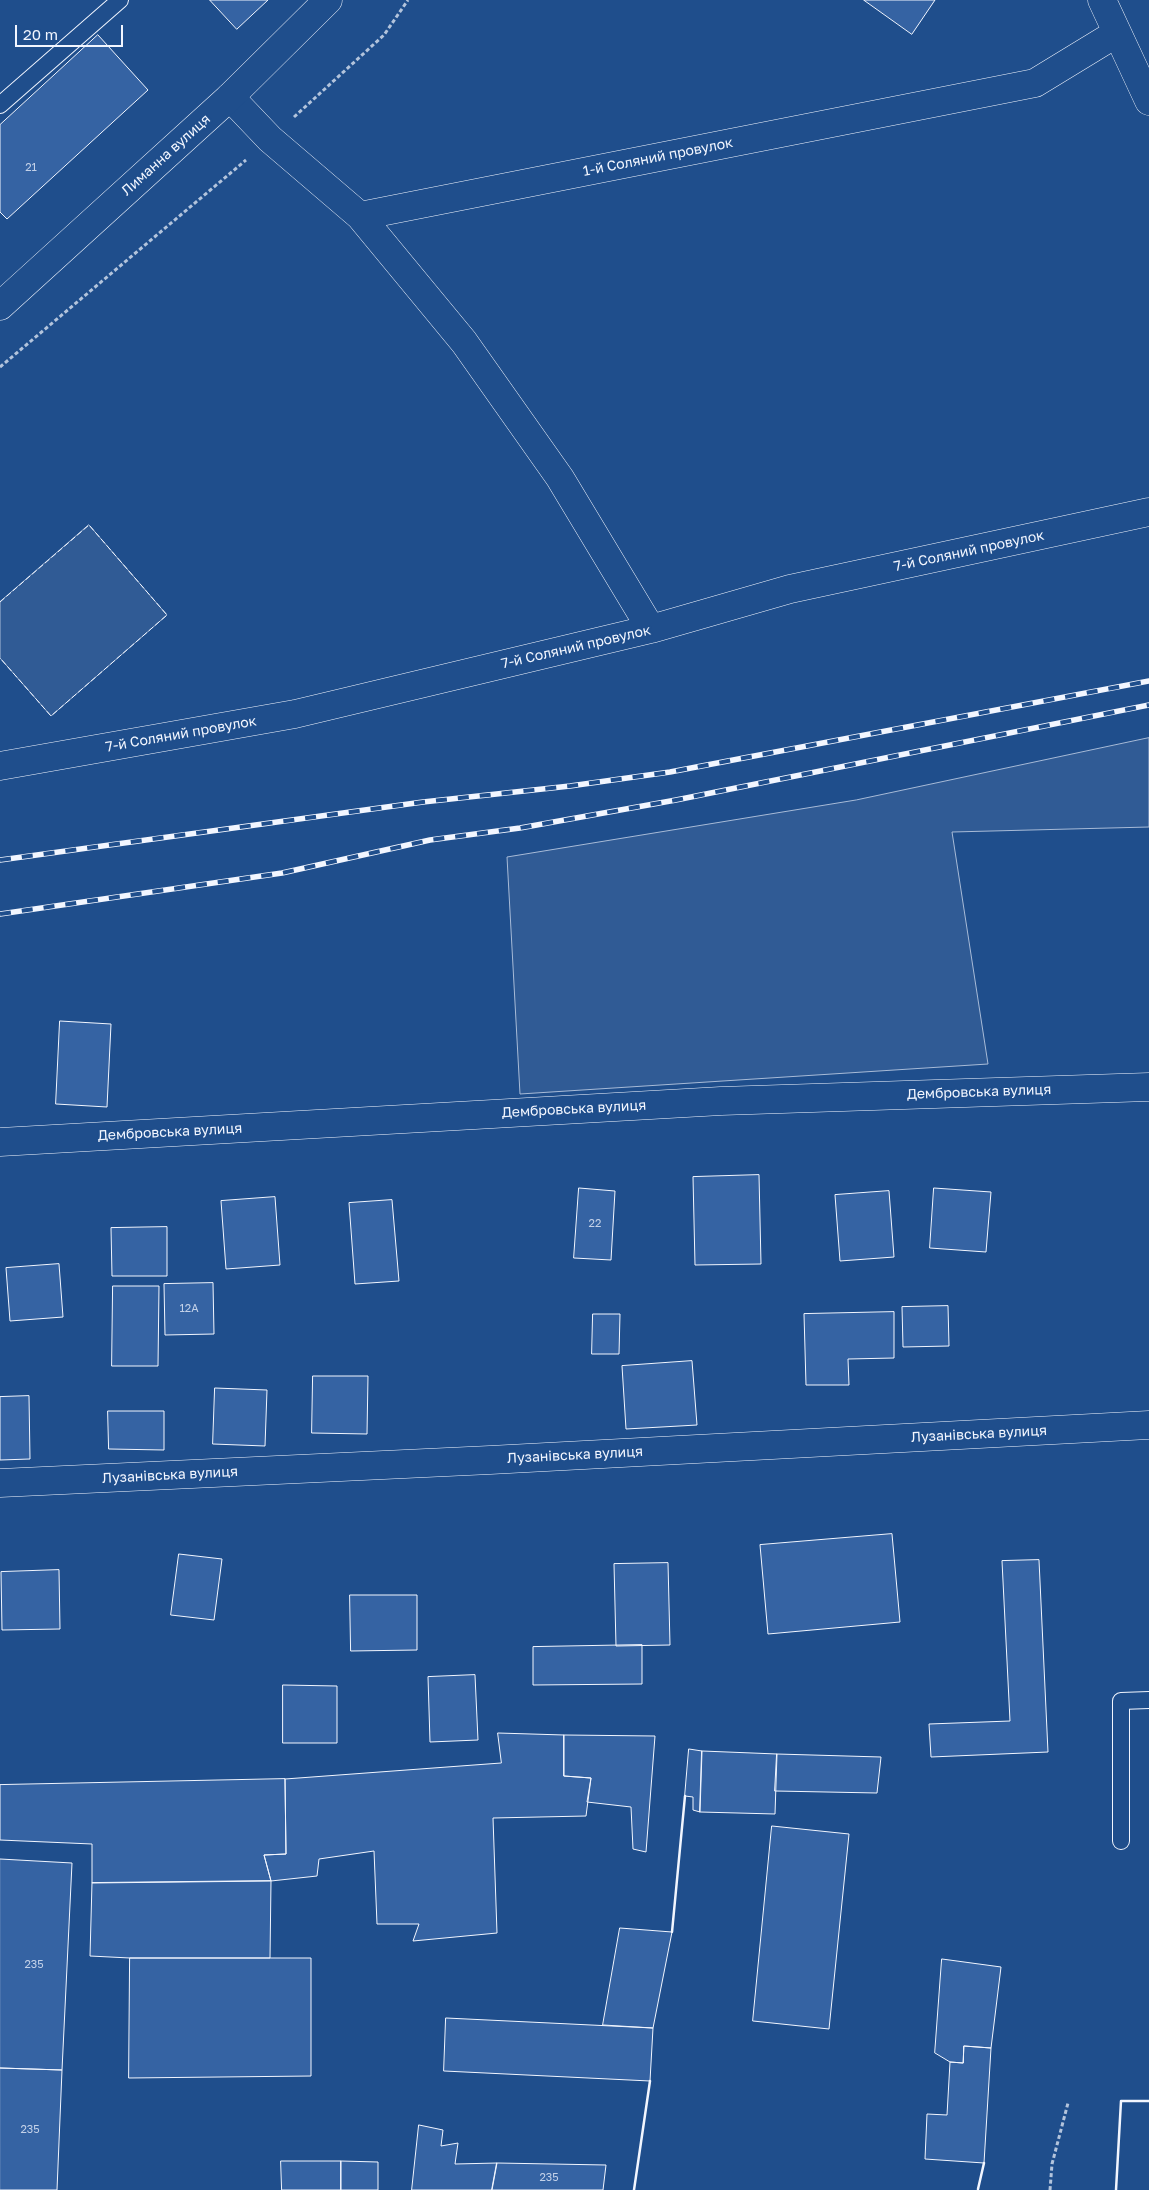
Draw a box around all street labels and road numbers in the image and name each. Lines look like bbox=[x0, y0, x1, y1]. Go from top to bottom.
street label: Лиманна вулиця bbox=[118, 111, 214, 199]
street label: 1-й Соляний провулок bbox=[582, 134, 734, 180]
street label: 7-й Соляний провулок bbox=[892, 527, 1046, 575]
street label: 7-й Соляний провулок bbox=[500, 622, 652, 672]
street label: 7-й Соляний провулок bbox=[104, 712, 258, 756]
street label: Дембровська вулиця bbox=[906, 1081, 1052, 1103]
street label: Дембровська вулиця bbox=[501, 1097, 647, 1121]
street label: Дембровська вулиця bbox=[97, 1120, 243, 1144]
street label: Лузанівська вулиця bbox=[911, 1422, 1047, 1446]
street label: Лузанівська вулиця bbox=[507, 1443, 643, 1467]
street label: Лузанівська вулиця bbox=[102, 1463, 238, 1487]

